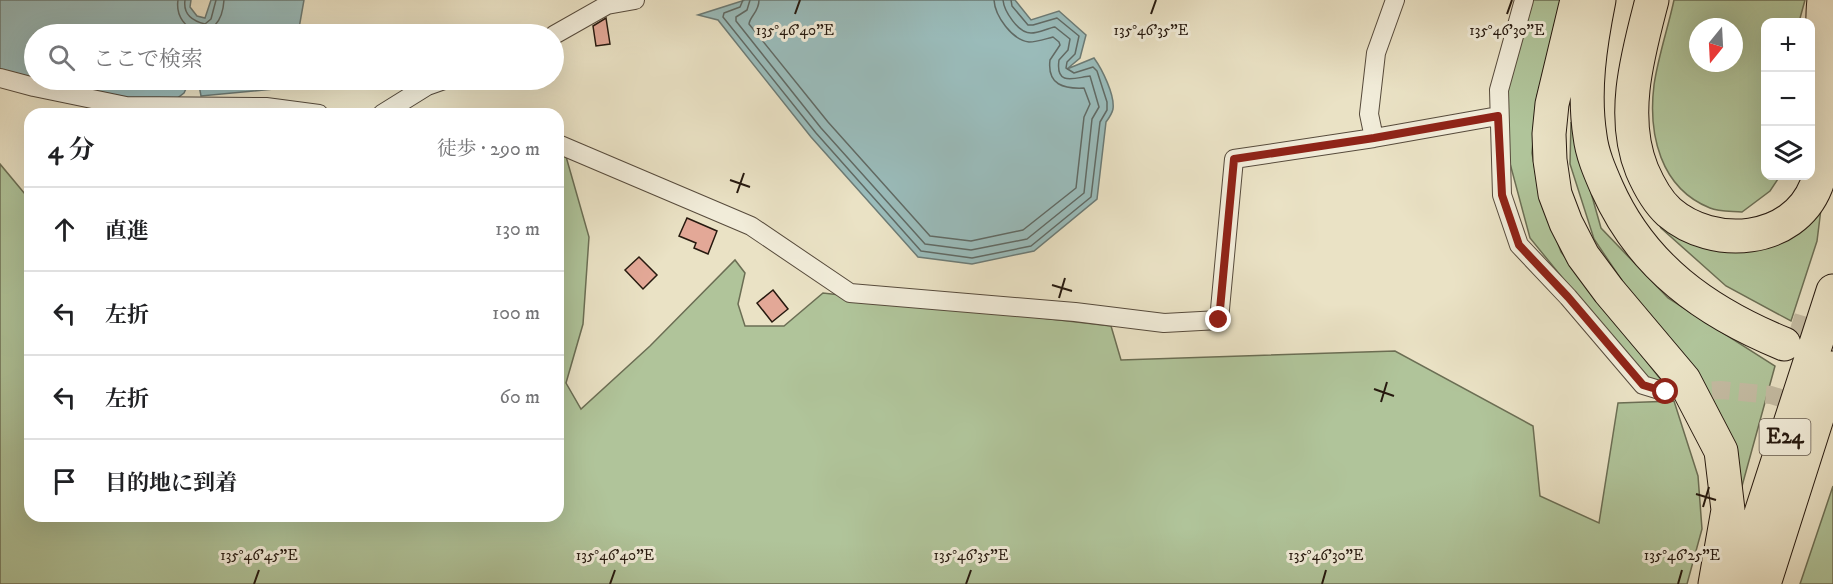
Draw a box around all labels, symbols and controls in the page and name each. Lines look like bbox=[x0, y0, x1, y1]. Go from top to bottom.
north arrow bbox=[1689, 18, 1743, 72]
map controls bbox=[1761, 18, 1815, 180]
button: + bbox=[1761, 18, 1815, 72]
text: 135°46'40"E bbox=[756, 21, 835, 40]
text: 135°46'35"E bbox=[1114, 21, 1189, 40]
text: 135°46'30"E bbox=[1469, 21, 1545, 40]
search box bbox=[24, 24, 564, 90]
icon: search bbox=[45, 41, 78, 74]
text: ここで検索 bbox=[93, 46, 203, 73]
button: − bbox=[1761, 72, 1815, 126]
button: layers bbox=[1761, 126, 1815, 180]
text: 4 分 bbox=[48, 134, 95, 167]
text: 徒歩 · 290 m bbox=[437, 137, 540, 162]
icon: ahead bbox=[48, 213, 81, 246]
text: 130 m bbox=[495, 217, 540, 242]
text: 直進 bbox=[105, 218, 149, 245]
icon: left bbox=[48, 297, 81, 330]
text: 100 m bbox=[492, 301, 540, 326]
text: 左折 bbox=[105, 302, 149, 329]
route end bbox=[1205, 306, 1231, 332]
route start bbox=[1652, 378, 1678, 404]
icon: left bbox=[48, 381, 81, 414]
text: 60 m bbox=[500, 385, 540, 410]
text: 左折 bbox=[105, 386, 149, 413]
road number: E24 bbox=[1760, 419, 1810, 455]
icon: arrive bbox=[48, 465, 81, 498]
text: 目的地に到着 bbox=[105, 470, 237, 497]
text: 135°46'45"E bbox=[220, 546, 298, 565]
text: 135°46'40"E bbox=[576, 546, 655, 565]
text: 135°46'35"E bbox=[934, 546, 1009, 565]
text: 135°46'30"E bbox=[1288, 546, 1364, 565]
text: 135°46'25"E bbox=[1644, 546, 1721, 565]

